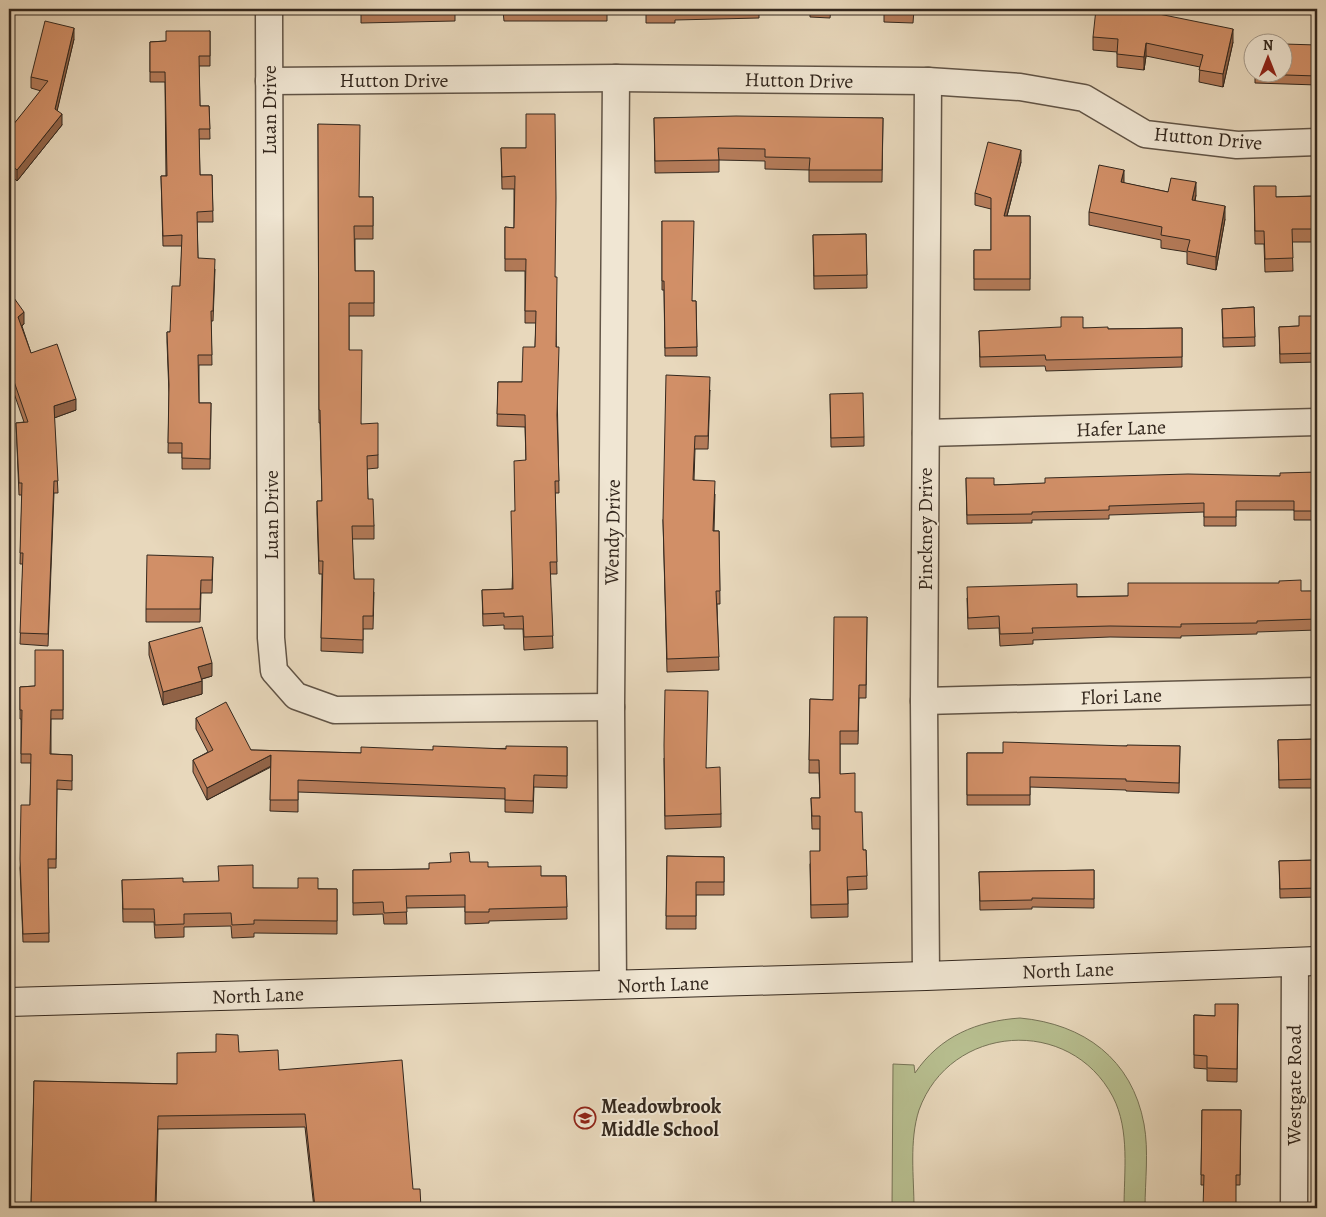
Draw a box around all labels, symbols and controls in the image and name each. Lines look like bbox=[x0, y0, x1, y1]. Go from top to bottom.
north arrow bbox=[1244, 32, 1294, 82]
text: N bbox=[1263, 36, 1273, 55]
street label: Luan Drive bbox=[256, 65, 283, 155]
street label: Hutton Drive bbox=[744, 66, 854, 95]
street label: Hutton Drive bbox=[340, 67, 448, 94]
street label: Hutton Drive bbox=[1153, 120, 1263, 157]
street label: Hafer Lane bbox=[1075, 413, 1167, 444]
street label: Pinckney Drive bbox=[912, 467, 939, 591]
street label: Luan Drive bbox=[258, 470, 285, 560]
street label: Wendy Drive bbox=[598, 479, 627, 586]
street label: Flori Lane bbox=[1080, 682, 1162, 711]
street label: North Lane bbox=[1021, 955, 1115, 986]
street label: North Lane bbox=[616, 969, 710, 1000]
street label: North Lane bbox=[211, 980, 305, 1011]
street label: Westgate Road bbox=[1281, 1024, 1308, 1146]
place label: Meadowbrook Middle School bbox=[601, 1093, 722, 1143]
school or university icon: Meadowbrook Middle School bbox=[573, 1106, 597, 1130]

